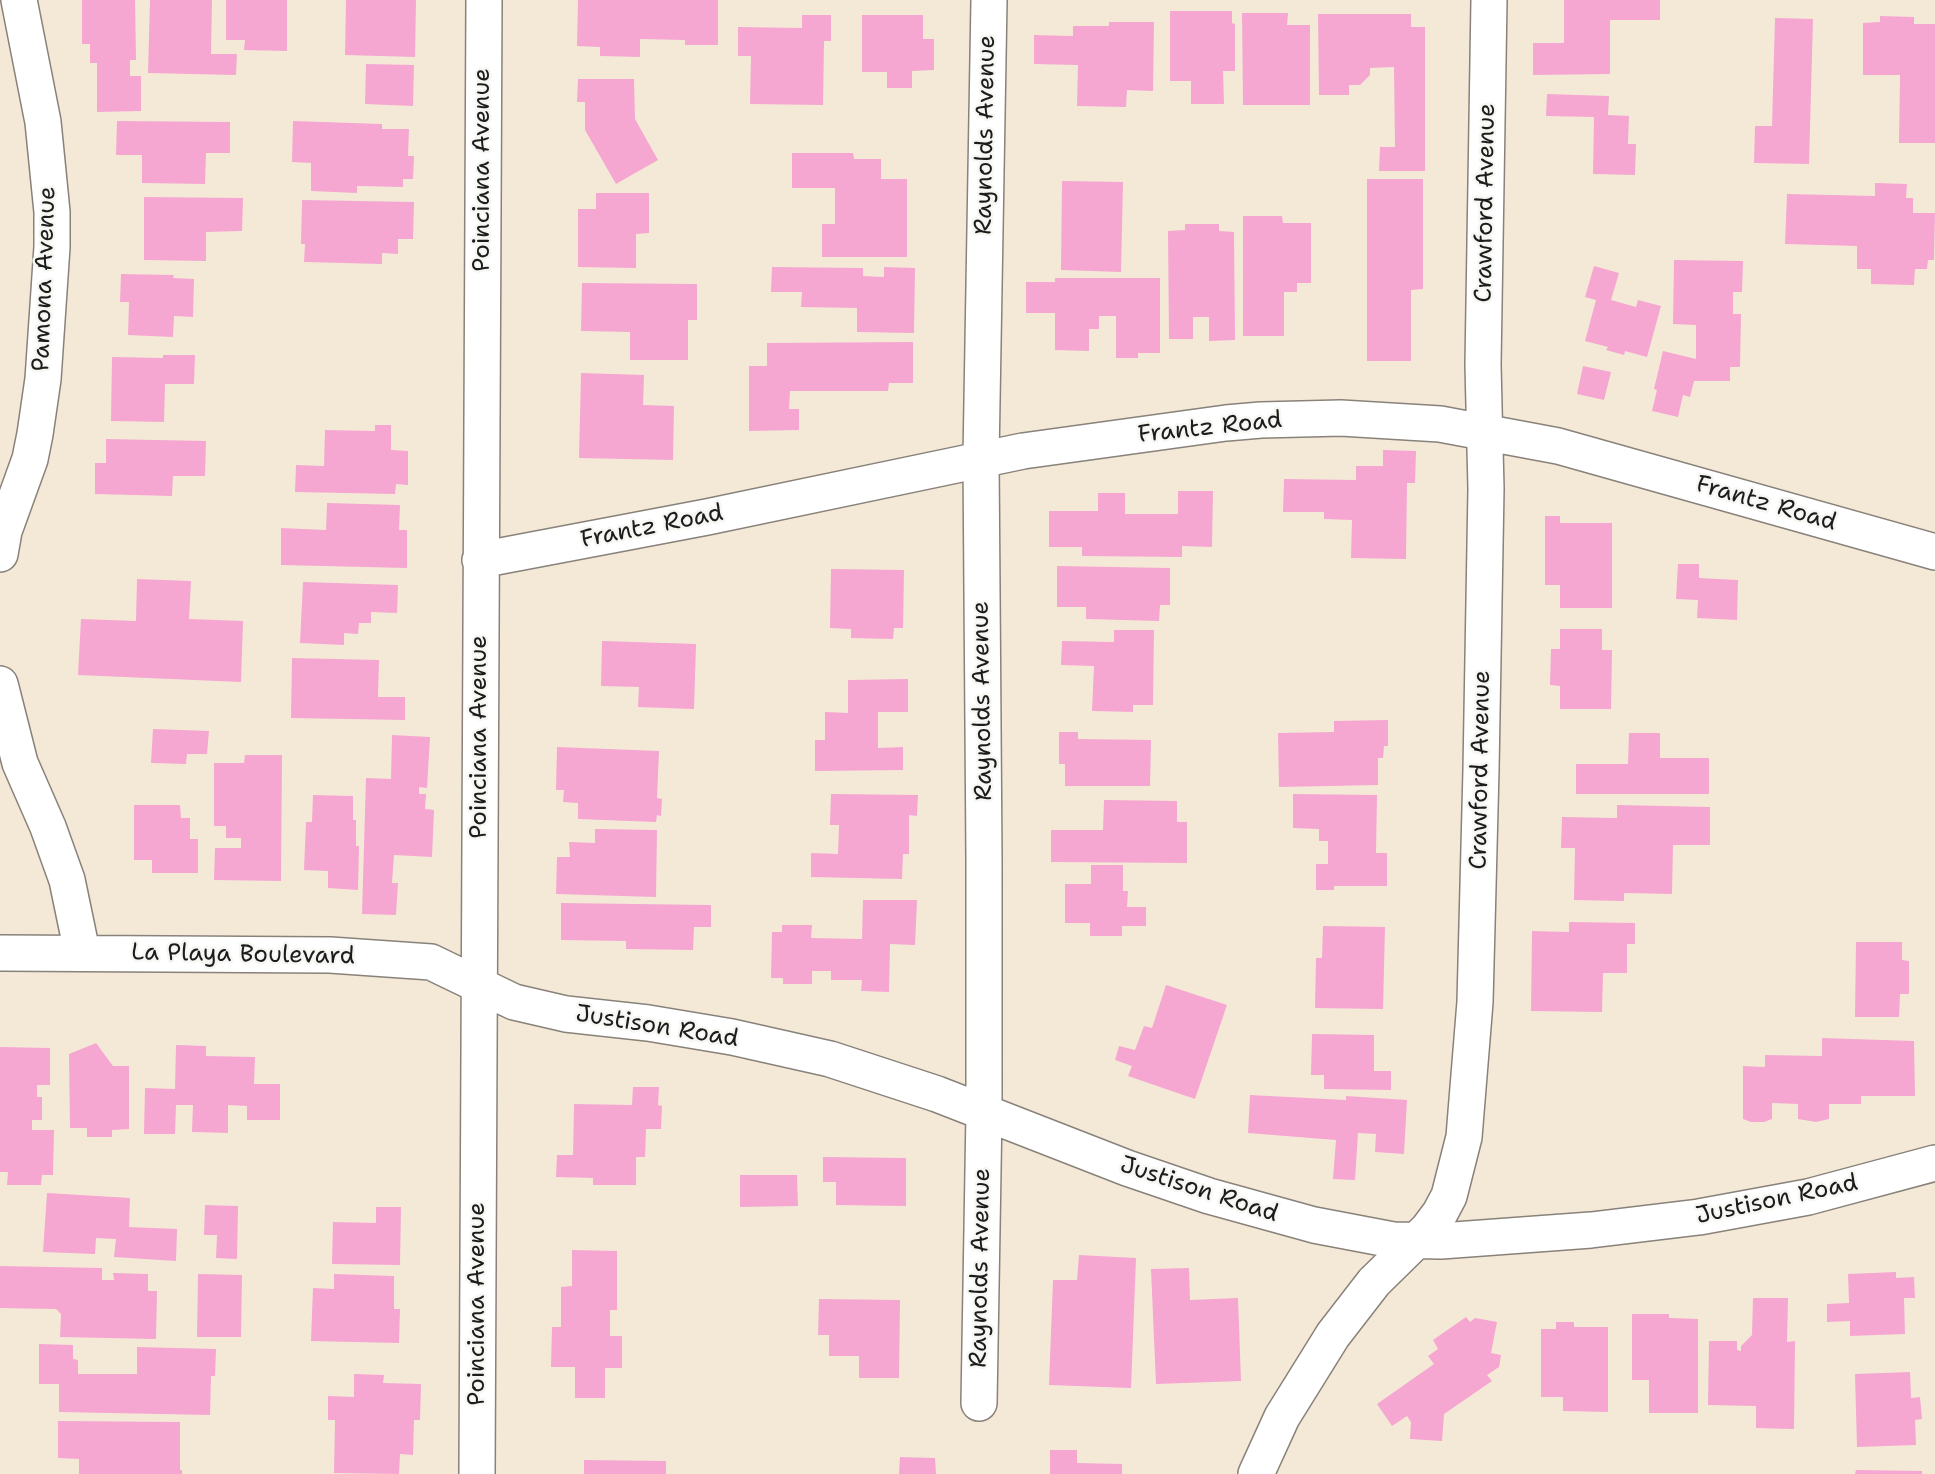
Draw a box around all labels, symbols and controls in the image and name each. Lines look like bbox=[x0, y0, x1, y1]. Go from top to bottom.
street label: Raynolds Avenue bbox=[970, 35, 1002, 235]
street label: Poinciana Avenue bbox=[469, 68, 497, 272]
street label: Crawford Avenue bbox=[1470, 103, 1502, 303]
street label: Pamona Avenue bbox=[27, 186, 63, 372]
street label: Frantz Road bbox=[1137, 406, 1283, 450]
street label: Frantz Road bbox=[1692, 470, 1840, 538]
street label: Frantz Road bbox=[578, 499, 726, 555]
street label: Raynolds Avenue bbox=[967, 601, 999, 801]
street label: Poinciana Avenue bbox=[466, 635, 494, 839]
street label: Crawford Avenue bbox=[1465, 670, 1497, 870]
street label: La Playa Boulevard bbox=[131, 939, 355, 971]
street label: Justison Road bbox=[573, 1000, 741, 1054]
street label: Justison Road bbox=[1116, 1151, 1282, 1229]
street label: Raynolds Avenue bbox=[965, 1168, 997, 1368]
street label: Justison Road bbox=[1693, 1169, 1861, 1231]
street label: Poinciana Avenue bbox=[464, 1202, 492, 1406]

